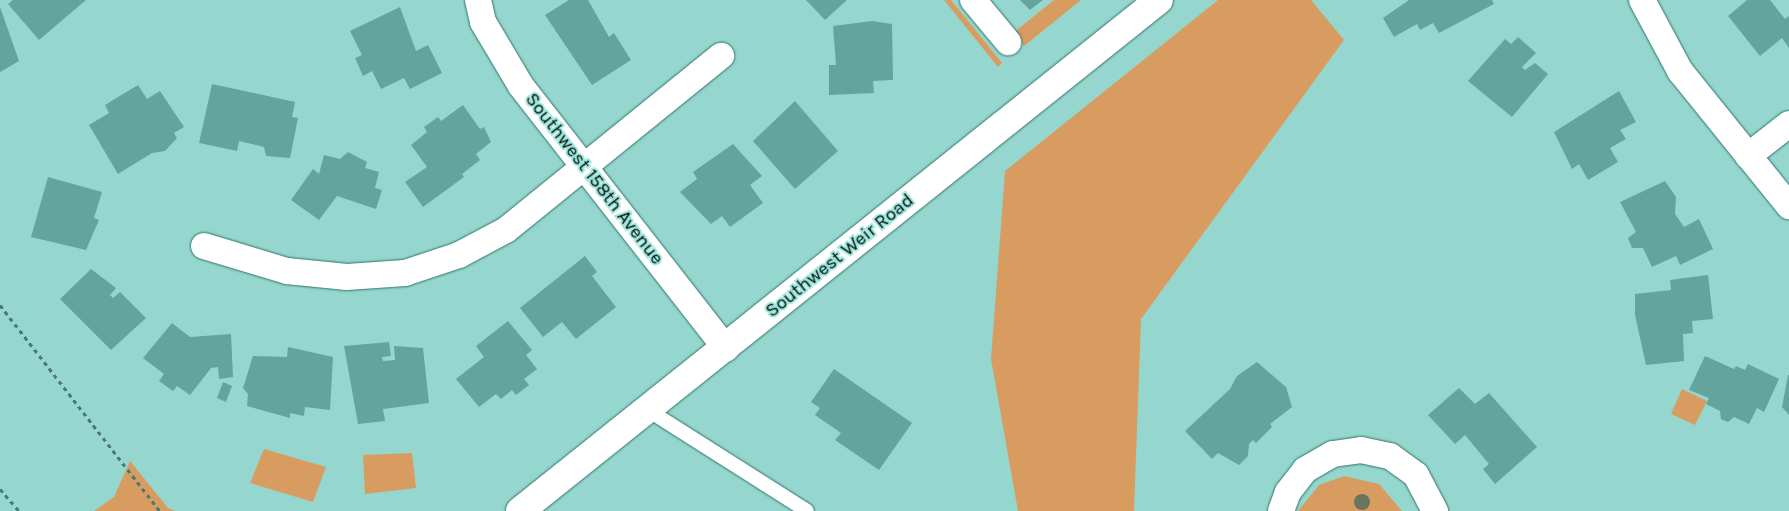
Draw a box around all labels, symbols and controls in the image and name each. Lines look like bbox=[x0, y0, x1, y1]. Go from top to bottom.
street label: Southwest 158th Avenue bbox=[520, 89, 668, 269]
street label: Southwest Weir Road bbox=[761, 189, 919, 323]

